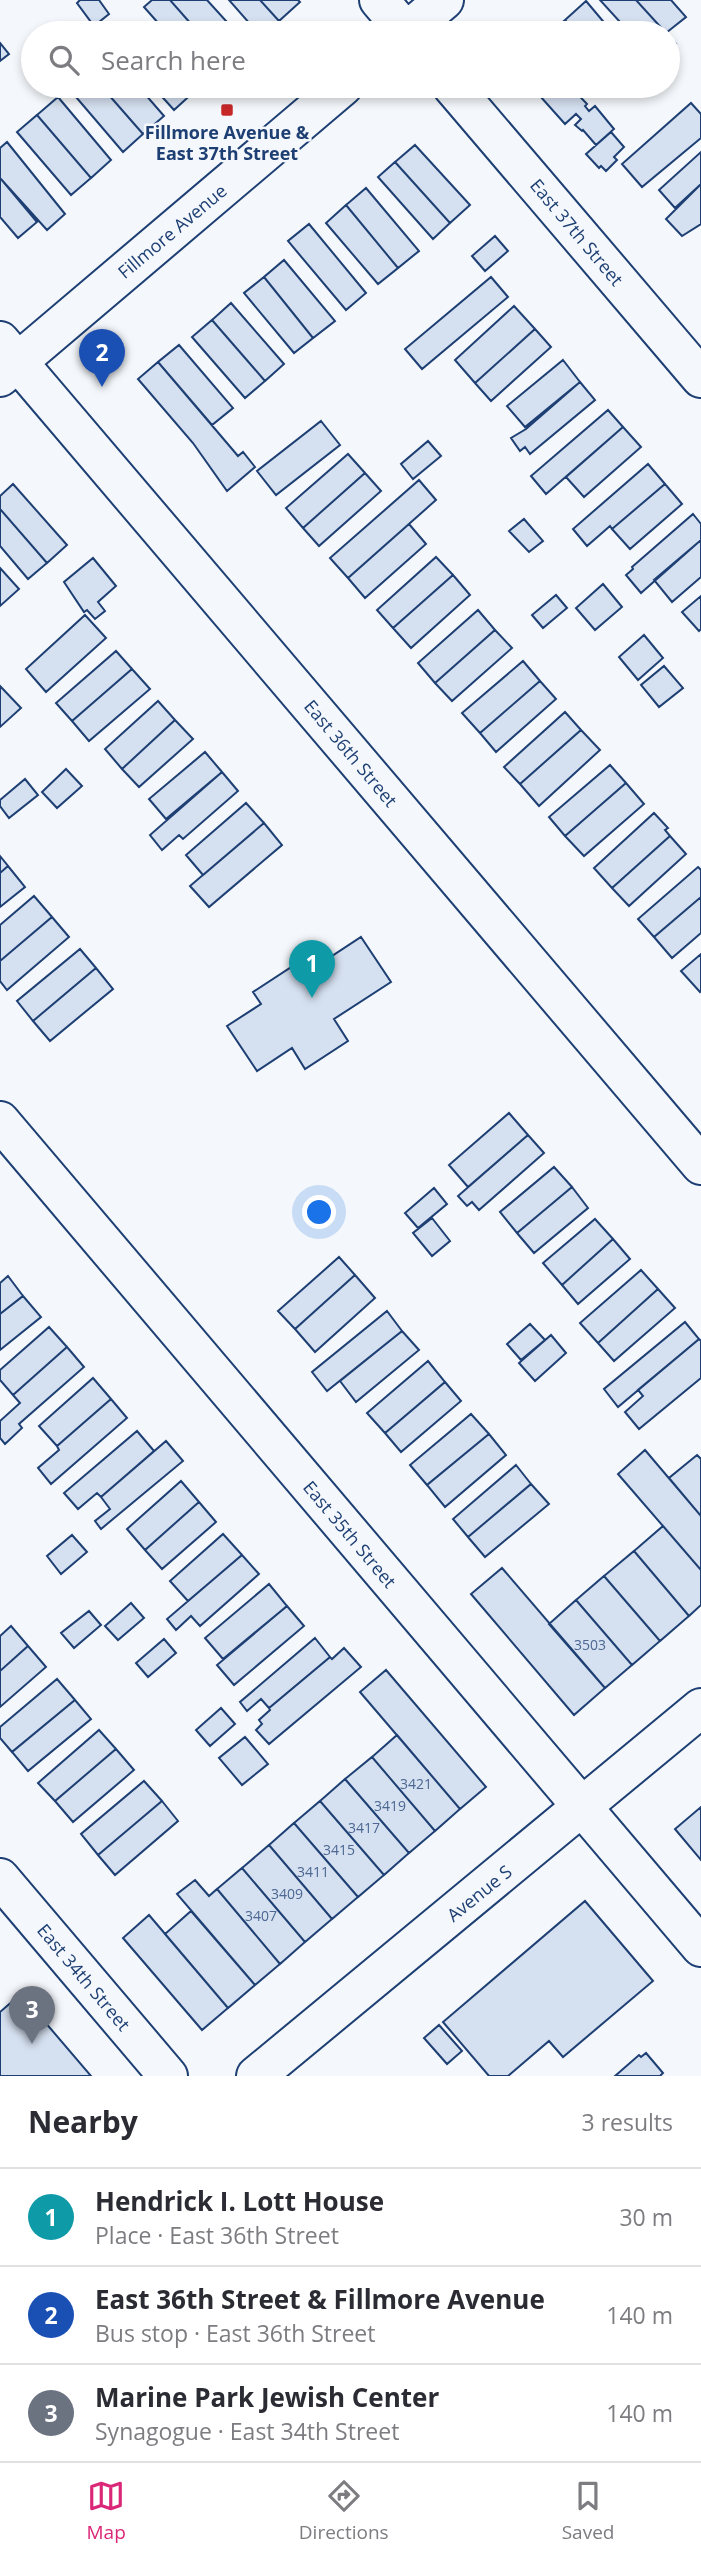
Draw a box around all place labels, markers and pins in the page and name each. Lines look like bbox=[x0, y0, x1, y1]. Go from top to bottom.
marker: Fillmore Avenue & East 37th Street bbox=[219, 102, 235, 118]
place label: Fillmore Avenue & East 37th Street bbox=[145, 120, 310, 165]
pin: 2 bbox=[79, 329, 125, 387]
pin: 1 bbox=[289, 940, 335, 998]
pin: 3 bbox=[9, 1986, 55, 2044]

